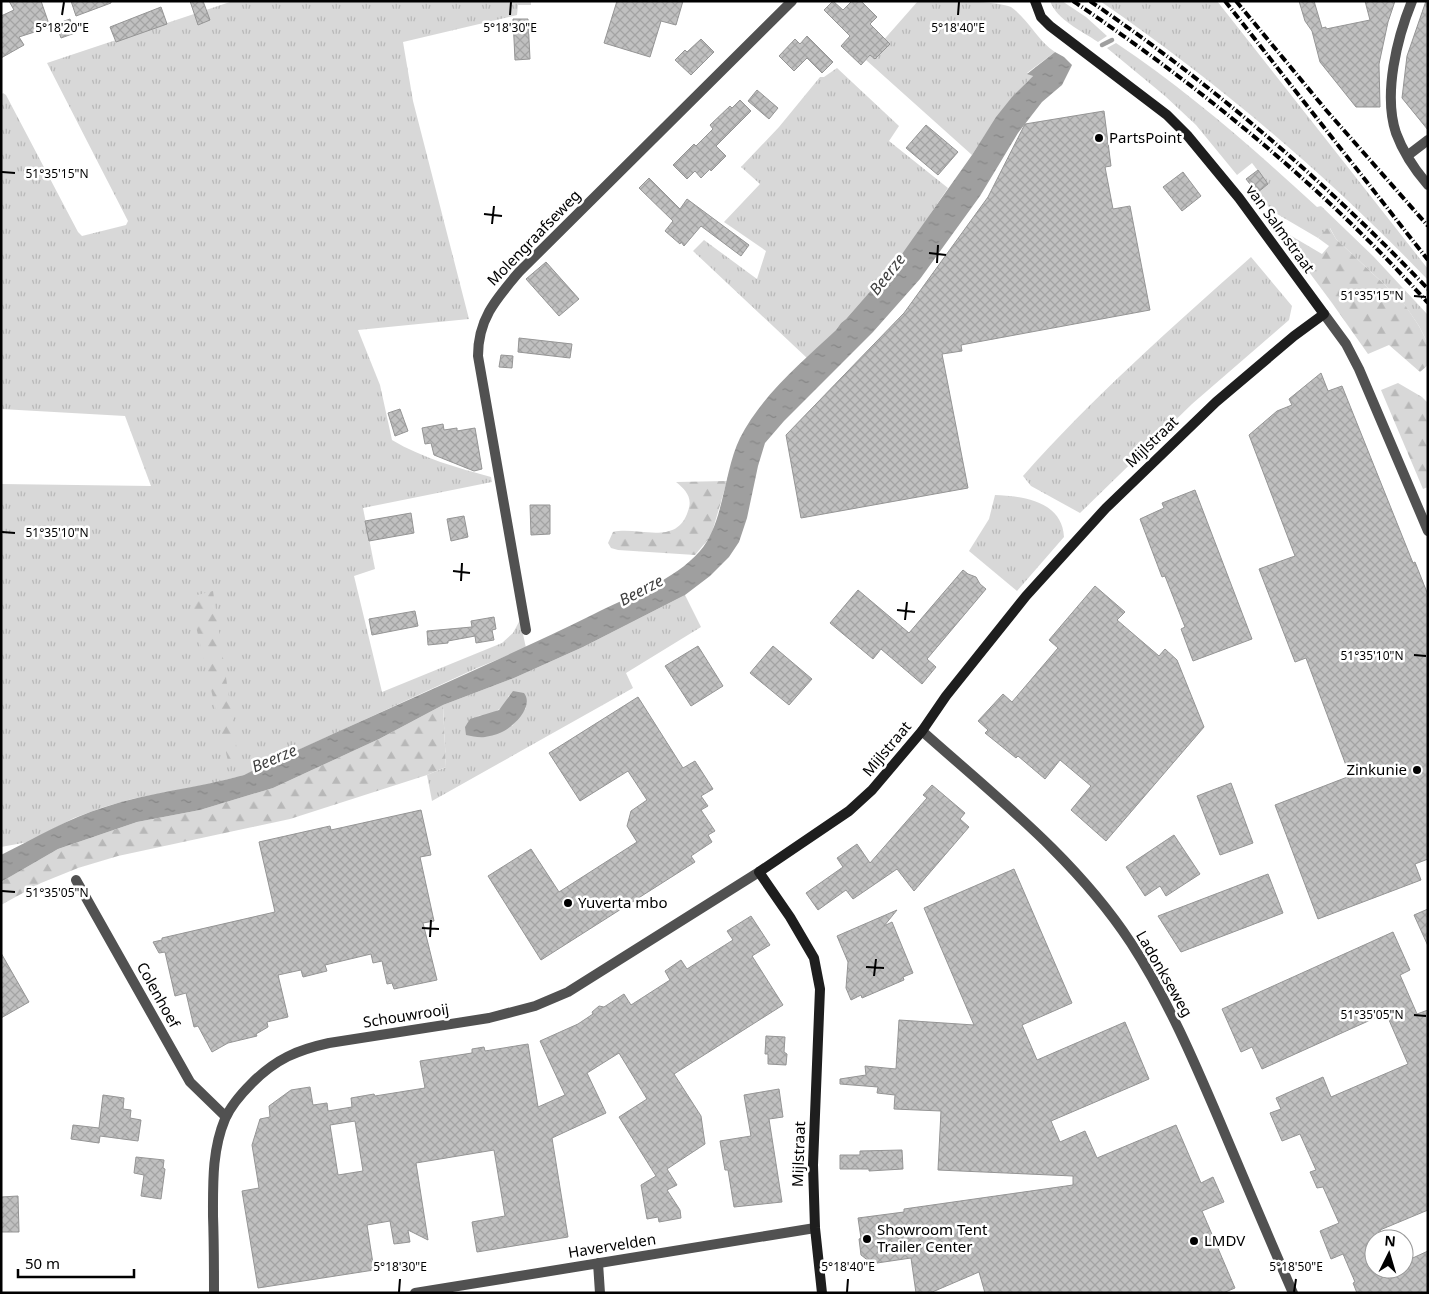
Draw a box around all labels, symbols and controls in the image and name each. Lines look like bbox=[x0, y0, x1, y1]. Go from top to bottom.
text: 5°18'20"E bbox=[35, 19, 89, 36]
text: 5°18'30"E bbox=[483, 19, 537, 36]
text: 5°18'40"E bbox=[931, 19, 985, 36]
place label: PartsPoint bbox=[1109, 127, 1183, 147]
marker: PartsPoint bbox=[1093, 132, 1105, 144]
text: 51°35'15"N bbox=[25, 165, 89, 182]
street label: van Salmstraat bbox=[1242, 180, 1320, 277]
street label: Molengraafseweg bbox=[482, 185, 584, 290]
water label: Beerze bbox=[864, 249, 910, 299]
text: 51°35'15"N bbox=[1340, 287, 1404, 304]
street label: Mijlstraat bbox=[1121, 411, 1182, 471]
text: 51°35'10"N bbox=[25, 524, 89, 541]
water label: Beerze bbox=[615, 569, 667, 611]
text: 51°35'10"N bbox=[1340, 647, 1404, 664]
street label: Mijlstraat bbox=[857, 716, 915, 780]
water label: Beerze bbox=[248, 739, 300, 777]
place label: Zinkunie bbox=[1346, 759, 1407, 779]
marker: Zinkunie bbox=[1411, 764, 1423, 776]
text: 51°35'05"N bbox=[25, 884, 89, 901]
place label: Yuverta mbo bbox=[578, 892, 668, 912]
marker: Yuverta mbo bbox=[562, 897, 574, 909]
street label: Ladonkseweg bbox=[1132, 927, 1198, 1020]
street label: Colenhoef bbox=[133, 958, 186, 1032]
street label: Schouwrooij bbox=[361, 998, 450, 1032]
text: 51°35'05"N bbox=[1340, 1006, 1404, 1023]
street label: Mijlstraat bbox=[787, 1120, 809, 1187]
place label: Showroom Tent Trailer Center bbox=[877, 1219, 988, 1256]
street label: Havervelden bbox=[566, 1228, 657, 1262]
north arrow bbox=[1364, 1229, 1414, 1279]
place label: LMDV bbox=[1204, 1230, 1245, 1250]
text: N bbox=[1384, 1231, 1397, 1251]
marker: Showroom Tent Trailer Center bbox=[861, 1233, 873, 1245]
marker: LMDV bbox=[1188, 1235, 1200, 1247]
scale bar bbox=[18, 1246, 134, 1278]
text: 50 m bbox=[25, 1253, 60, 1273]
text: 5°18'30"E bbox=[373, 1258, 427, 1275]
text: 5°18'40"E bbox=[821, 1258, 875, 1275]
text: 5°18'50"E bbox=[1269, 1258, 1323, 1275]

